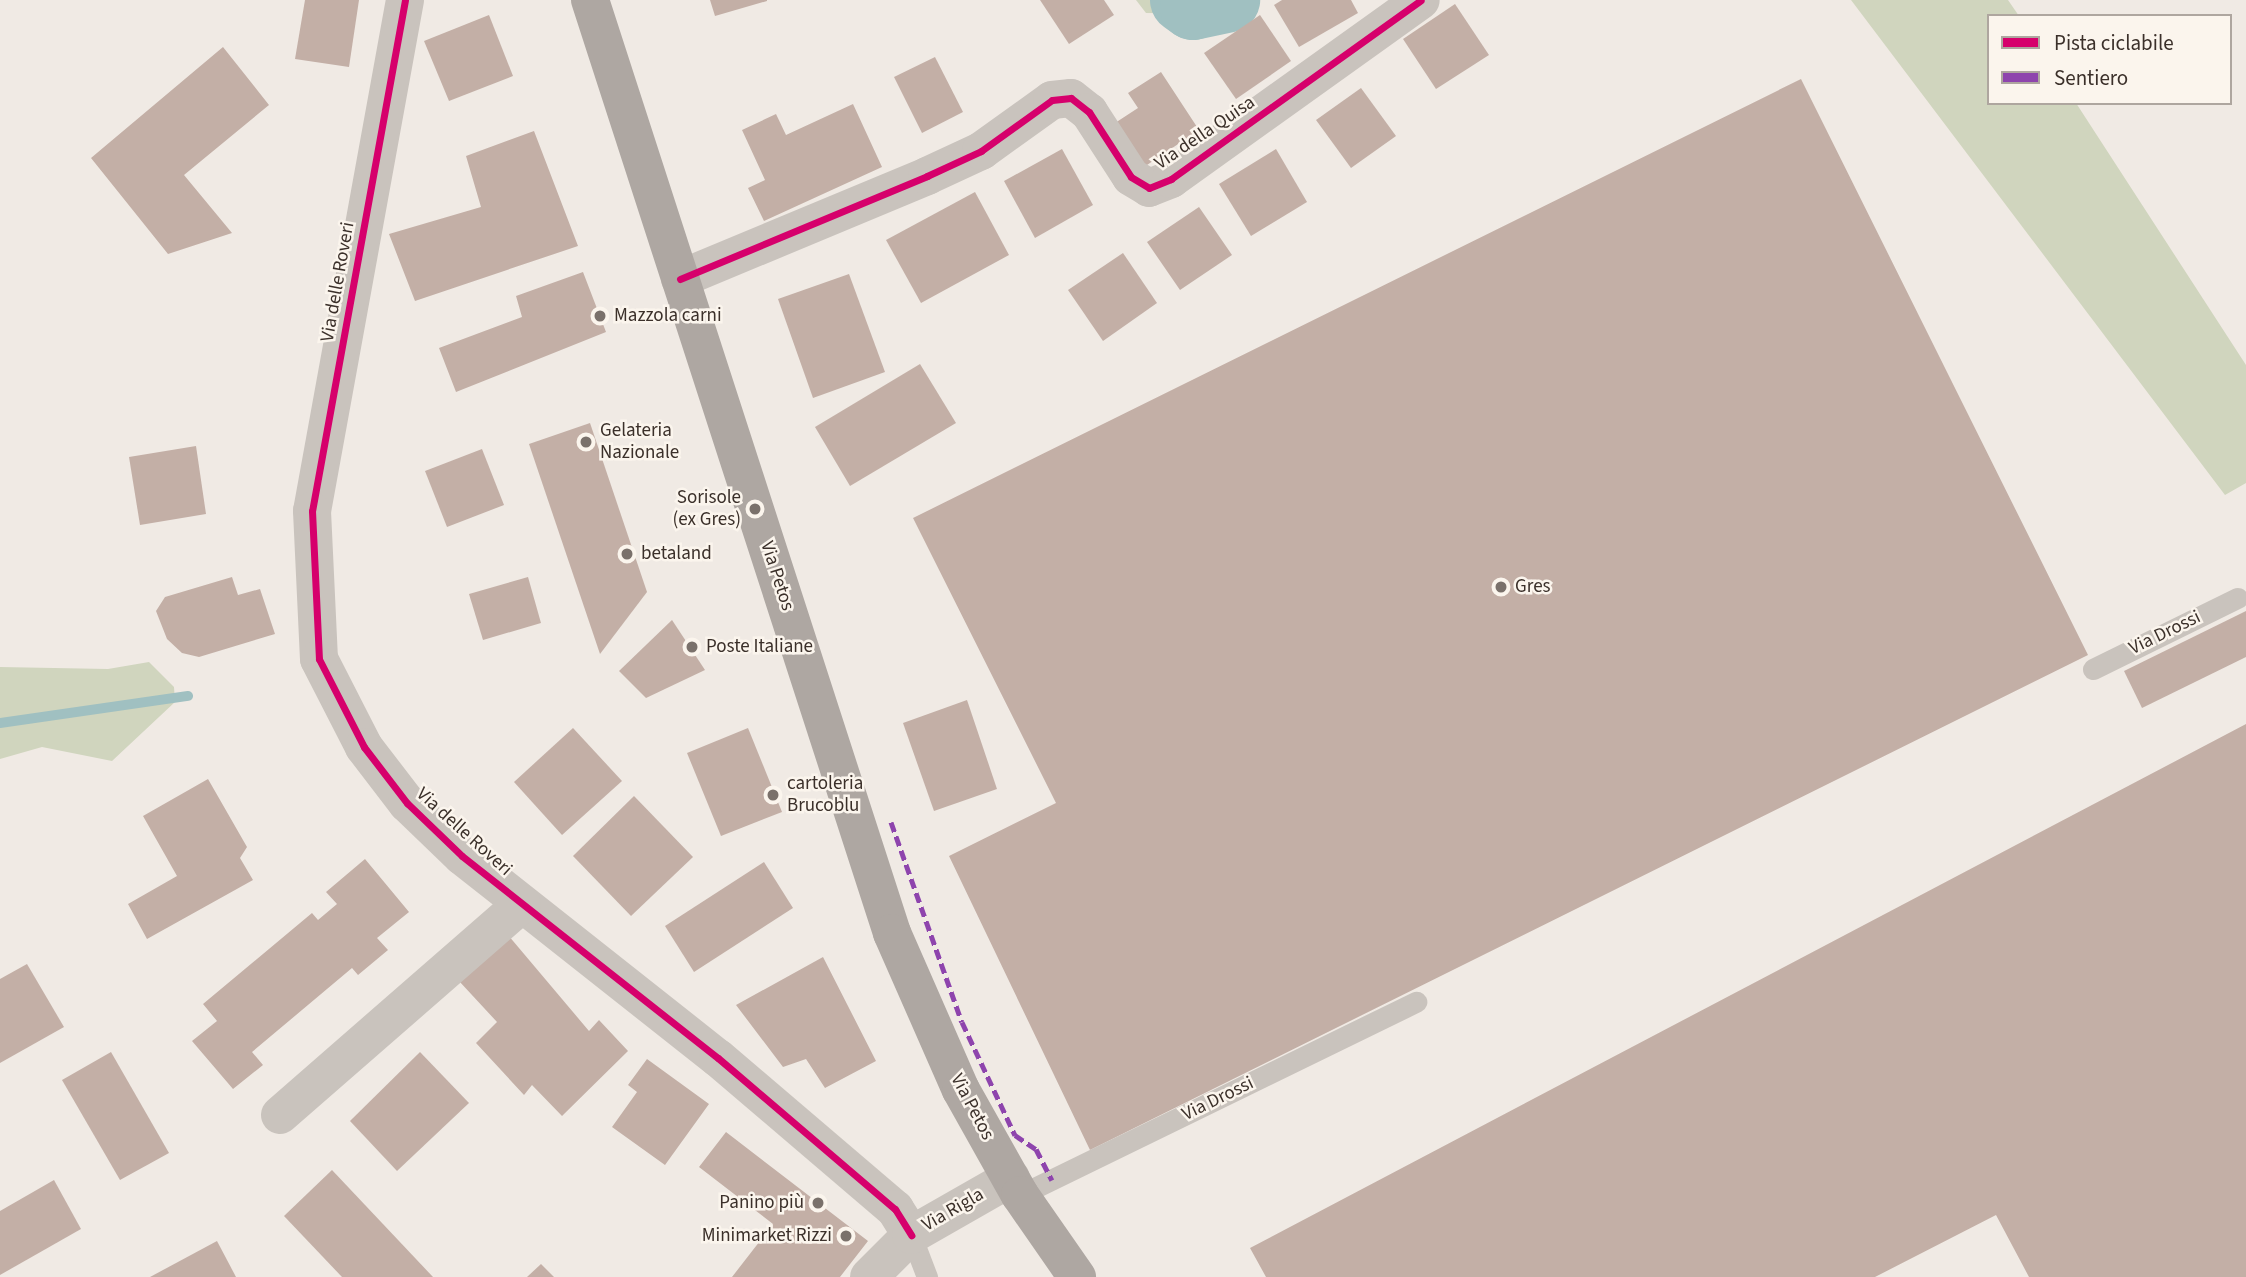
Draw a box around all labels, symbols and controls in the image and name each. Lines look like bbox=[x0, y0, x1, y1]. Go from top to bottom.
legend bbox=[1987, 14, 2232, 105]
text: Pista ciclabile bbox=[2054, 28, 2174, 58]
text: Sentiero bbox=[2054, 63, 2128, 93]
street label: Via della Quisa bbox=[1151, 91, 1259, 175]
street label: Via delle Roveri bbox=[316, 220, 360, 344]
place label: Mazzola carni bbox=[614, 305, 722, 327]
marker: Mazzola carni bbox=[592, 308, 608, 324]
place label: Gelateria Nazionale bbox=[600, 420, 679, 464]
marker: Gelateria Nazionale bbox=[578, 434, 594, 450]
place label: Sorisole (ex Gres) bbox=[672, 487, 741, 531]
marker: Sorisole (ex Gres) bbox=[747, 501, 763, 517]
street label: Via Petos bbox=[755, 538, 799, 614]
place label: betaland bbox=[641, 543, 712, 565]
marker: betaland bbox=[619, 546, 635, 562]
place label: Gres bbox=[1515, 576, 1551, 598]
marker: Gres bbox=[1493, 579, 1509, 595]
street label: Via Drossi bbox=[2126, 606, 2204, 660]
place label: Poste Italiane bbox=[706, 636, 813, 658]
marker: Poste Italiane bbox=[684, 639, 700, 655]
place label: cartoleria Brucoblu bbox=[787, 773, 863, 817]
street label: Via delle Roveri bbox=[411, 783, 517, 881]
marker: cartoleria Brucoblu bbox=[765, 787, 781, 803]
street label: Via Petos bbox=[945, 1070, 999, 1144]
street label: Via Drossi bbox=[1179, 1072, 1257, 1126]
street label: Via Rigla bbox=[918, 1183, 988, 1237]
place label: Panino più bbox=[719, 1192, 804, 1214]
marker: Panino più bbox=[810, 1195, 826, 1211]
place label: Minimarket Rizzi bbox=[702, 1225, 832, 1247]
marker: Minimarket Rizzi bbox=[838, 1228, 854, 1244]

